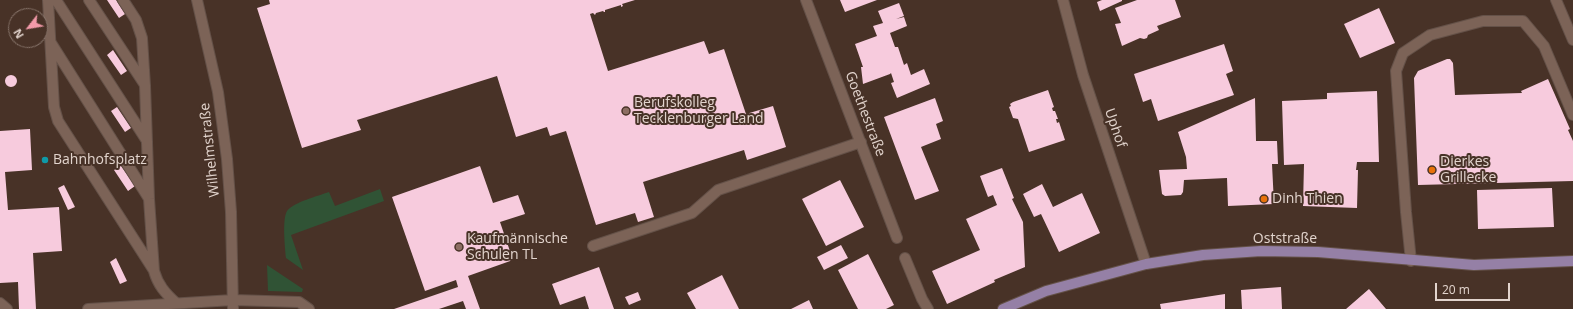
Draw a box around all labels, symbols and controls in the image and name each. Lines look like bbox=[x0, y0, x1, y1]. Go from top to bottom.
north arrow bbox=[8, 8, 48, 48]
text: N bbox=[9, 26, 27, 42]
street label: Goethestraße bbox=[841, 69, 889, 159]
place label: Berufskolleg Tecklenburger Land bbox=[634, 95, 764, 128]
street label: Wilhelmstraße bbox=[197, 102, 223, 198]
marker: Berufskolleg Tecklenburger Land bbox=[621, 106, 631, 116]
street label: Uphof bbox=[1100, 106, 1130, 150]
place label: Bahnhofsplatz bbox=[53, 152, 147, 168]
place label: Dierkes Grillecke bbox=[1440, 154, 1496, 186]
marker: Bahnhofsplatz bbox=[40, 155, 50, 165]
marker: Dierkes Grillecke bbox=[1427, 165, 1437, 175]
place label: Dinh Thien bbox=[1272, 191, 1343, 207]
marker: Dinh Thien bbox=[1259, 194, 1269, 204]
place label: Kaufmännische Schulen TL bbox=[467, 231, 568, 264]
street label: Oststraße bbox=[1253, 231, 1317, 247]
marker: Kaufmännische Schulen TL bbox=[454, 242, 464, 252]
scale bar bbox=[1437, 275, 1512, 301]
text: 20 m bbox=[1442, 281, 1470, 298]

